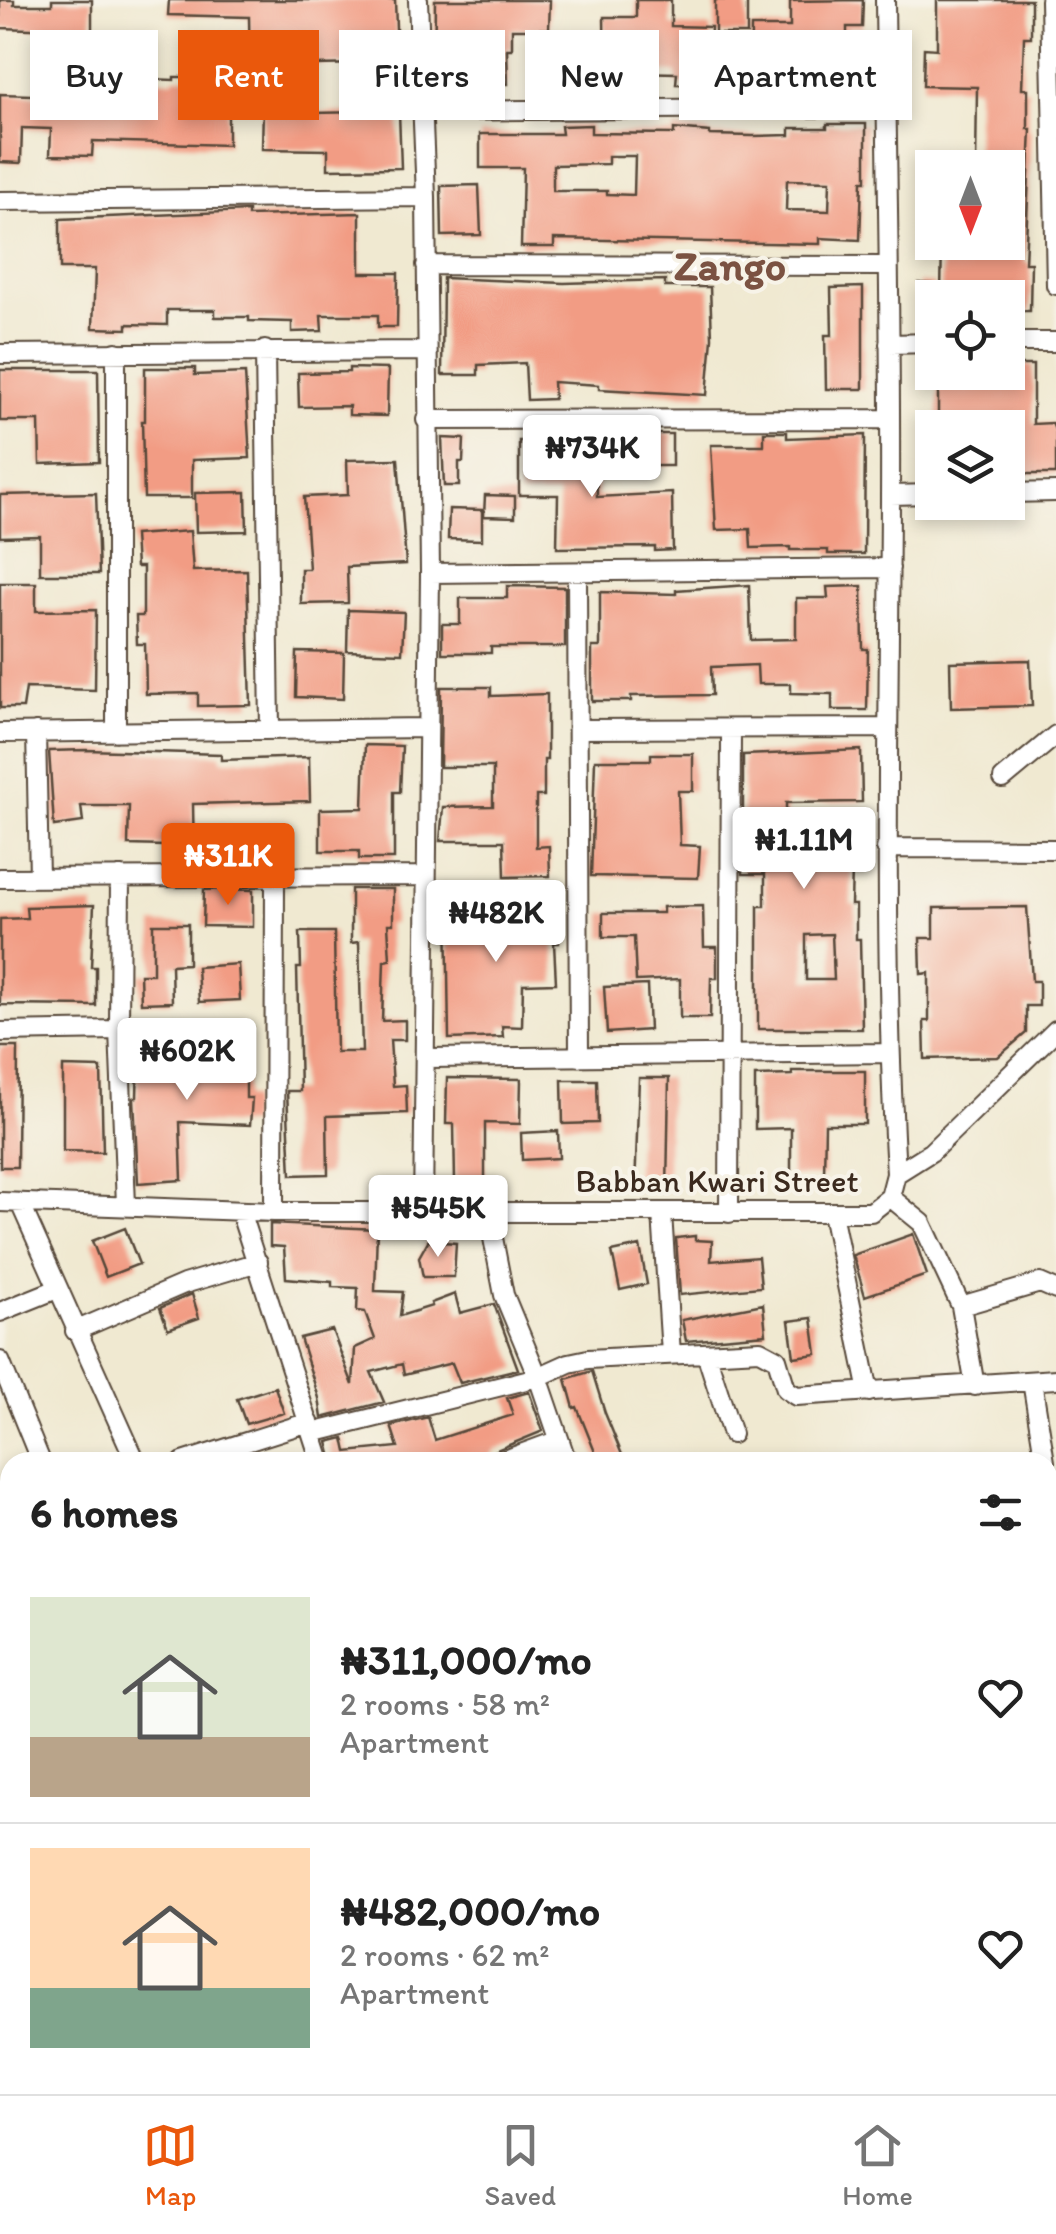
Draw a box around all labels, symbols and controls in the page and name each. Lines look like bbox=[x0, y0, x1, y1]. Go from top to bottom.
chip: Buy bbox=[30, 30, 158, 120]
chip: Rent bbox=[178, 30, 319, 120]
chip: Filters bbox=[339, 30, 505, 120]
chip: New bbox=[525, 30, 659, 120]
chip: Apartment bbox=[679, 30, 912, 120]
north arrow bbox=[915, 150, 1025, 260]
map controls bbox=[915, 150, 1025, 520]
district label: Zango bbox=[674, 240, 786, 291]
button: locate bbox=[915, 280, 1025, 390]
button: layers bbox=[915, 410, 1025, 520]
pin: ₦734K bbox=[522, 415, 662, 500]
text: ₦734K bbox=[545, 428, 639, 466]
pin: ₦1.11M bbox=[723, 807, 885, 892]
text: ₦1.11M bbox=[755, 820, 853, 858]
pin: ₦311K bbox=[158, 823, 298, 908]
text: ₦311K bbox=[184, 836, 272, 874]
pin: ₦482K bbox=[426, 880, 566, 965]
text: ₦482K bbox=[448, 893, 544, 931]
pin: ₦602K bbox=[117, 1018, 257, 1103]
text: ₦602K bbox=[139, 1031, 235, 1069]
street label: Babban Kwari Street bbox=[576, 1162, 858, 1200]
pin: ₦545K bbox=[368, 1175, 508, 1260]
text: ₦545K bbox=[391, 1188, 485, 1226]
icon: filters bbox=[973, 1485, 1028, 1540]
text: 6 homes bbox=[30, 1487, 178, 1538]
text: ₦311,000/mo bbox=[340, 1634, 592, 1685]
icon: home bbox=[110, 1637, 230, 1757]
icon: heart bbox=[973, 1670, 1028, 1725]
text: 2 rooms · 58 m² bbox=[340, 1685, 550, 1723]
text: Apartment bbox=[340, 1723, 489, 1761]
text: ₦482,000/mo bbox=[340, 1885, 600, 1936]
icon: home bbox=[110, 1888, 230, 2008]
icon: heart bbox=[973, 1921, 1028, 1976]
text: 2 rooms · 62 m² bbox=[340, 1936, 549, 1974]
text: Apartment bbox=[340, 1974, 489, 2012]
tab: Map bbox=[143, 2118, 198, 2212]
tab: Saved bbox=[484, 2118, 556, 2212]
tab: Home bbox=[842, 2118, 913, 2212]

